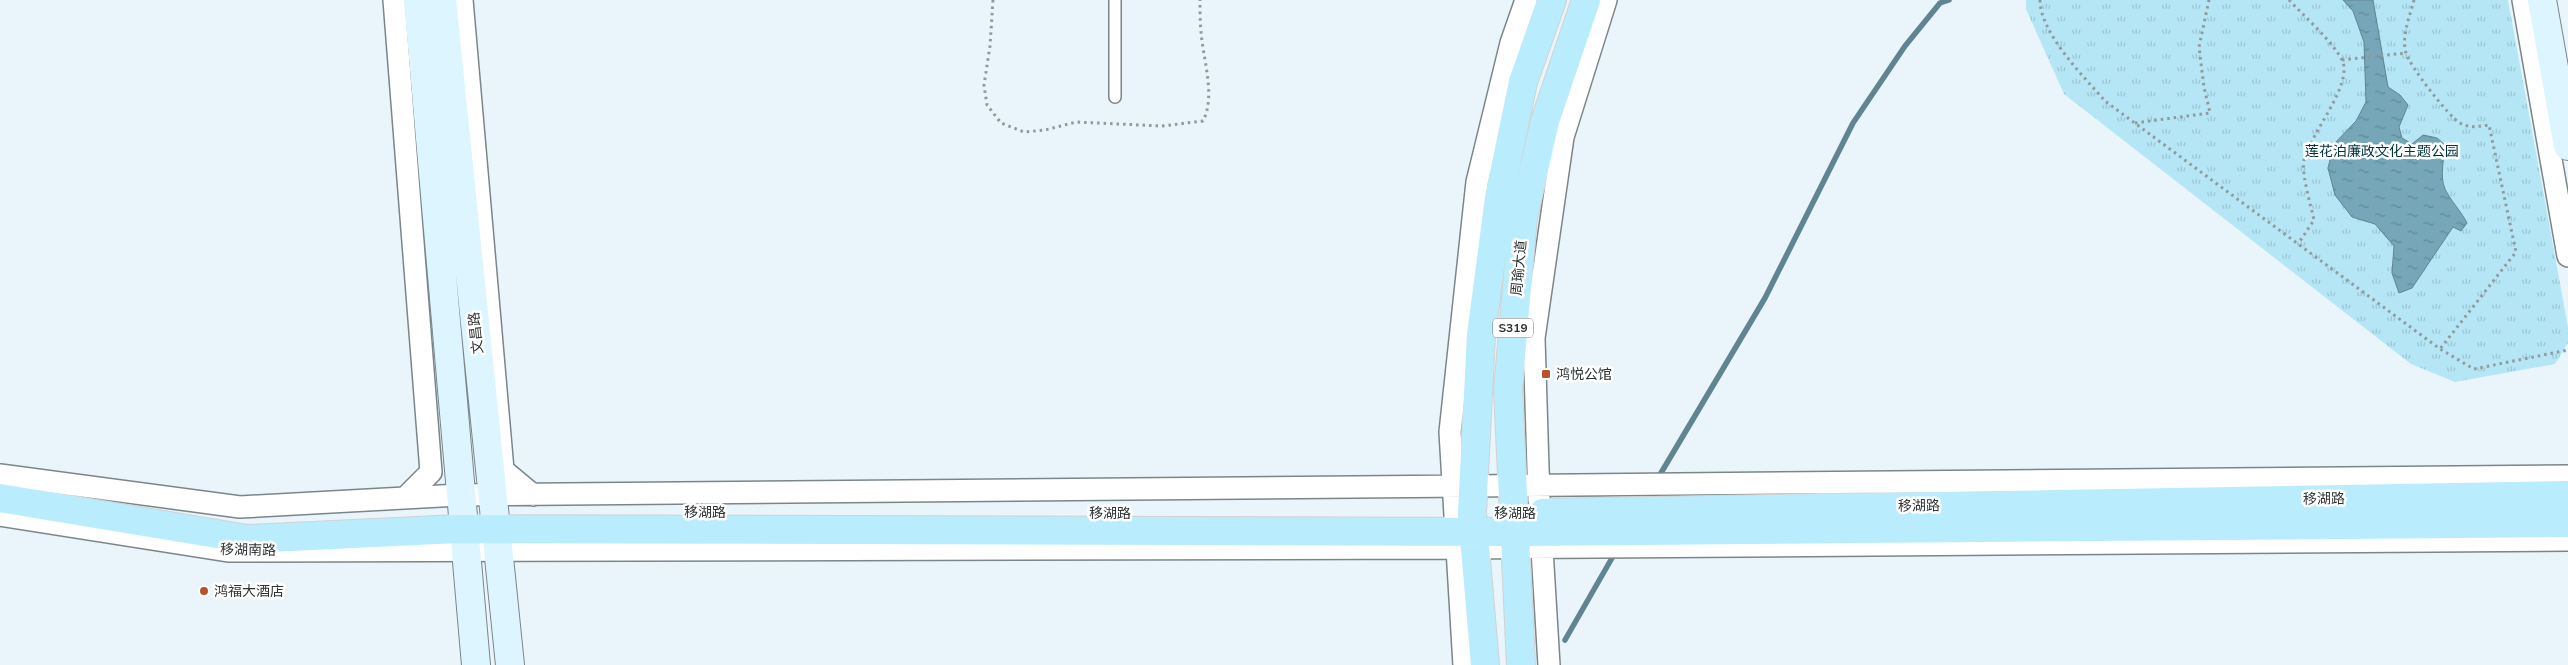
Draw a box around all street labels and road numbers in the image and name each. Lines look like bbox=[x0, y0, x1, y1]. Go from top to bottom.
street label: 周瑜大道 bbox=[1507, 239, 1531, 297]
street label: 文昌路 bbox=[464, 311, 488, 355]
road number: S319 bbox=[1493, 318, 1533, 338]
street label: 移湖路 bbox=[2303, 489, 2345, 509]
street label: 移湖路 bbox=[1898, 496, 1940, 516]
street label: 移湖路 bbox=[684, 503, 726, 522]
street label: 移湖路 bbox=[1089, 504, 1131, 523]
street label: 移湖路 bbox=[1494, 504, 1536, 523]
street label: 移湖南路 bbox=[220, 540, 276, 560]

